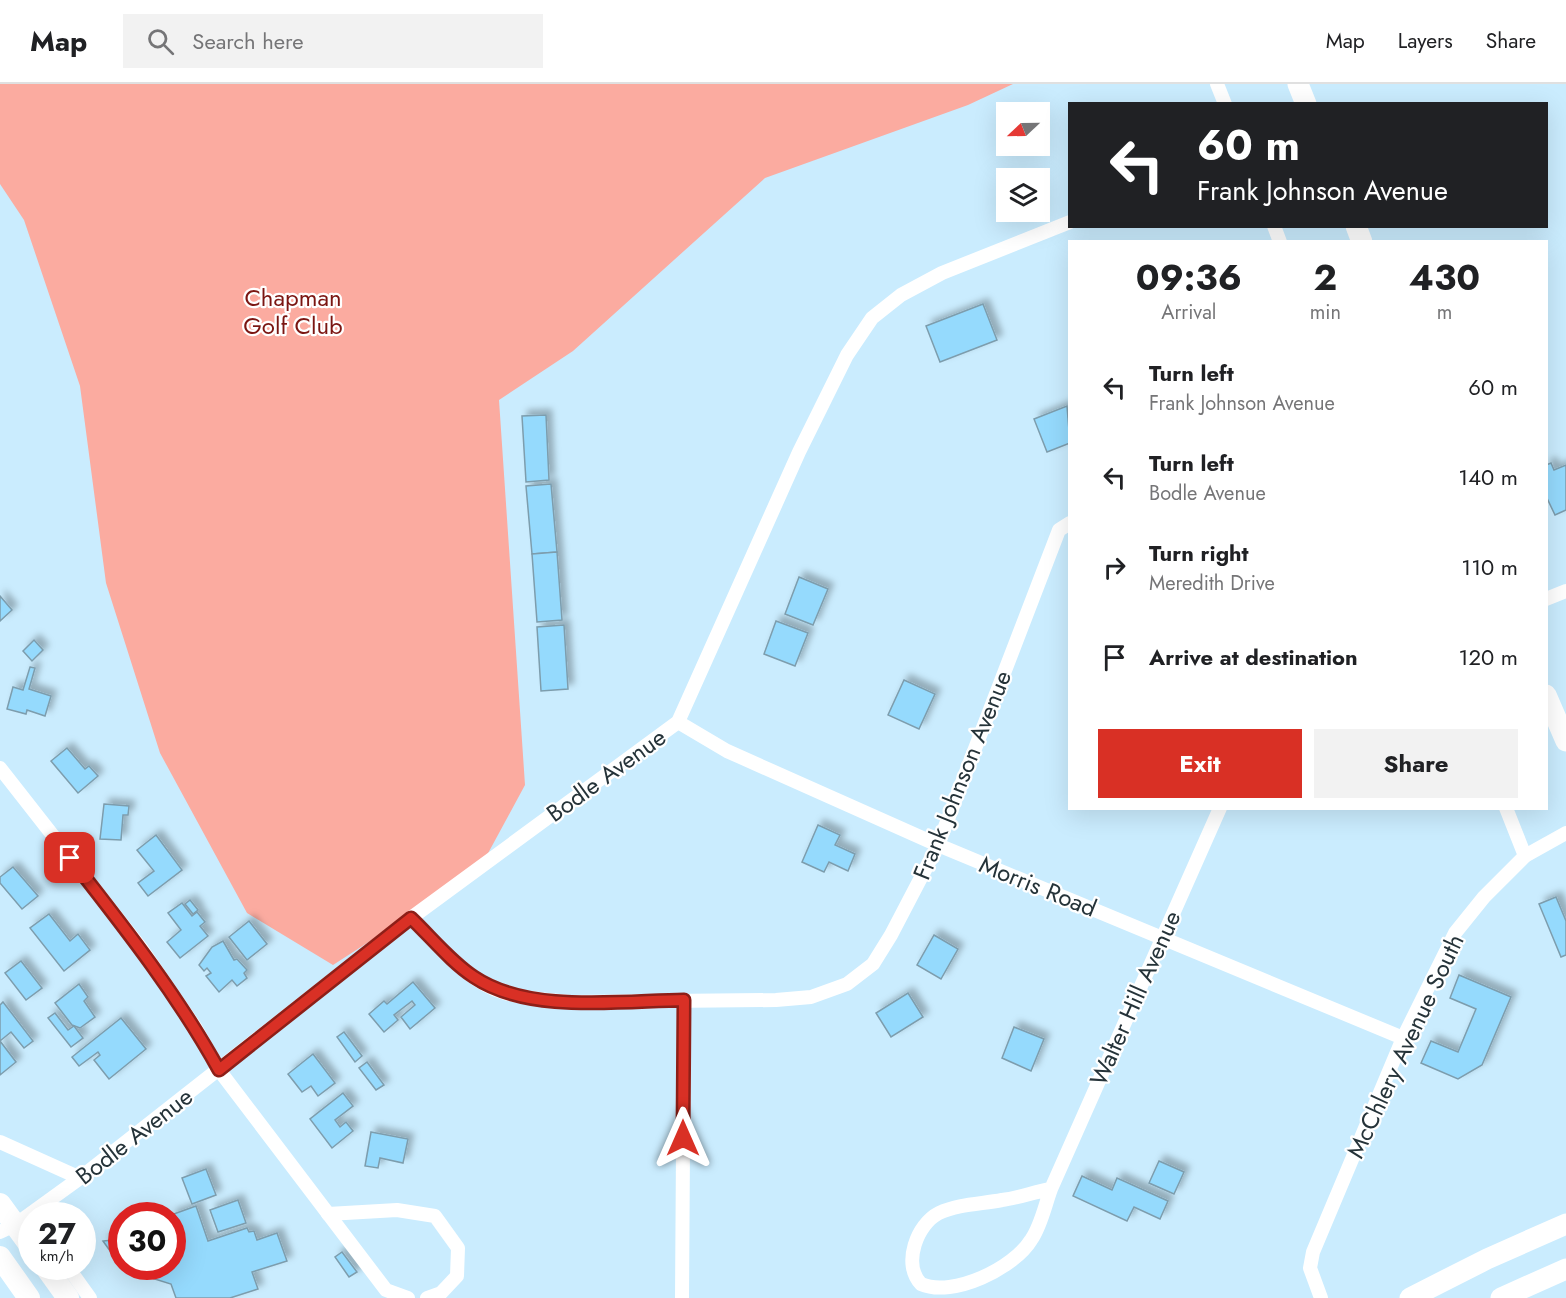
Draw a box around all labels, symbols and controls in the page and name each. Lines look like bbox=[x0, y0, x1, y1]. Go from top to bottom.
search box bbox=[123, 14, 543, 68]
text: Map bbox=[30, 21, 87, 62]
icon: search bbox=[144, 25, 177, 58]
text: Search here bbox=[192, 25, 304, 57]
text: Map bbox=[1326, 26, 1365, 56]
text: Layers bbox=[1398, 26, 1453, 56]
text: Share bbox=[1486, 26, 1536, 56]
north arrow bbox=[996, 102, 1050, 156]
map controls bbox=[996, 102, 1050, 222]
text: 60 m bbox=[1197, 115, 1300, 176]
icon: left bbox=[1098, 126, 1176, 204]
button: layers bbox=[996, 168, 1050, 222]
text: Frank Johnson Avenue bbox=[1197, 171, 1448, 210]
text: 09:36 bbox=[1136, 251, 1242, 303]
text: 2 bbox=[1313, 251, 1337, 303]
text: 430 bbox=[1409, 251, 1480, 303]
park label: Chapman Golf Club bbox=[243, 280, 343, 343]
text: Arrival bbox=[1161, 298, 1216, 327]
text: min bbox=[1310, 298, 1341, 327]
text: m bbox=[1437, 298, 1452, 327]
text: Turn left bbox=[1149, 357, 1234, 389]
icon: left bbox=[1098, 371, 1131, 404]
text: 60 m bbox=[1468, 371, 1518, 403]
text: Frank Johnson Avenue bbox=[1149, 389, 1335, 418]
text: Turn left bbox=[1149, 447, 1234, 479]
icon: left bbox=[1098, 461, 1131, 494]
text: 140 m bbox=[1458, 461, 1518, 493]
text: Bodle Avenue bbox=[1149, 479, 1266, 508]
text: Turn right bbox=[1149, 537, 1249, 569]
icon: right bbox=[1098, 551, 1131, 584]
text: 110 m bbox=[1461, 551, 1518, 583]
text: Meredith Drive bbox=[1149, 569, 1275, 598]
icon: arrive bbox=[1098, 641, 1131, 674]
text: Arrive at destination bbox=[1149, 641, 1358, 673]
text: 120 m bbox=[1459, 641, 1518, 673]
street label: Frank Johnson Avenue bbox=[904, 665, 1020, 885]
street label: Bodle Avenue bbox=[539, 720, 673, 830]
button: Exit bbox=[1098, 729, 1302, 798]
button: Share bbox=[1314, 729, 1518, 798]
pin bbox=[44, 832, 95, 883]
icon: arrive bbox=[53, 841, 86, 874]
street label: Morris Road bbox=[974, 847, 1102, 925]
street label: Walter Hill Avenue bbox=[1081, 905, 1189, 1091]
street label: McChlery Avenue South bbox=[1338, 928, 1472, 1164]
street label: Bodle Avenue bbox=[68, 1079, 200, 1193]
position arrow bbox=[651, 1106, 715, 1170]
speed limit sign: 30 bbox=[108, 1202, 186, 1280]
text: 27 bbox=[38, 1212, 76, 1255]
text: km/h bbox=[40, 1245, 74, 1267]

